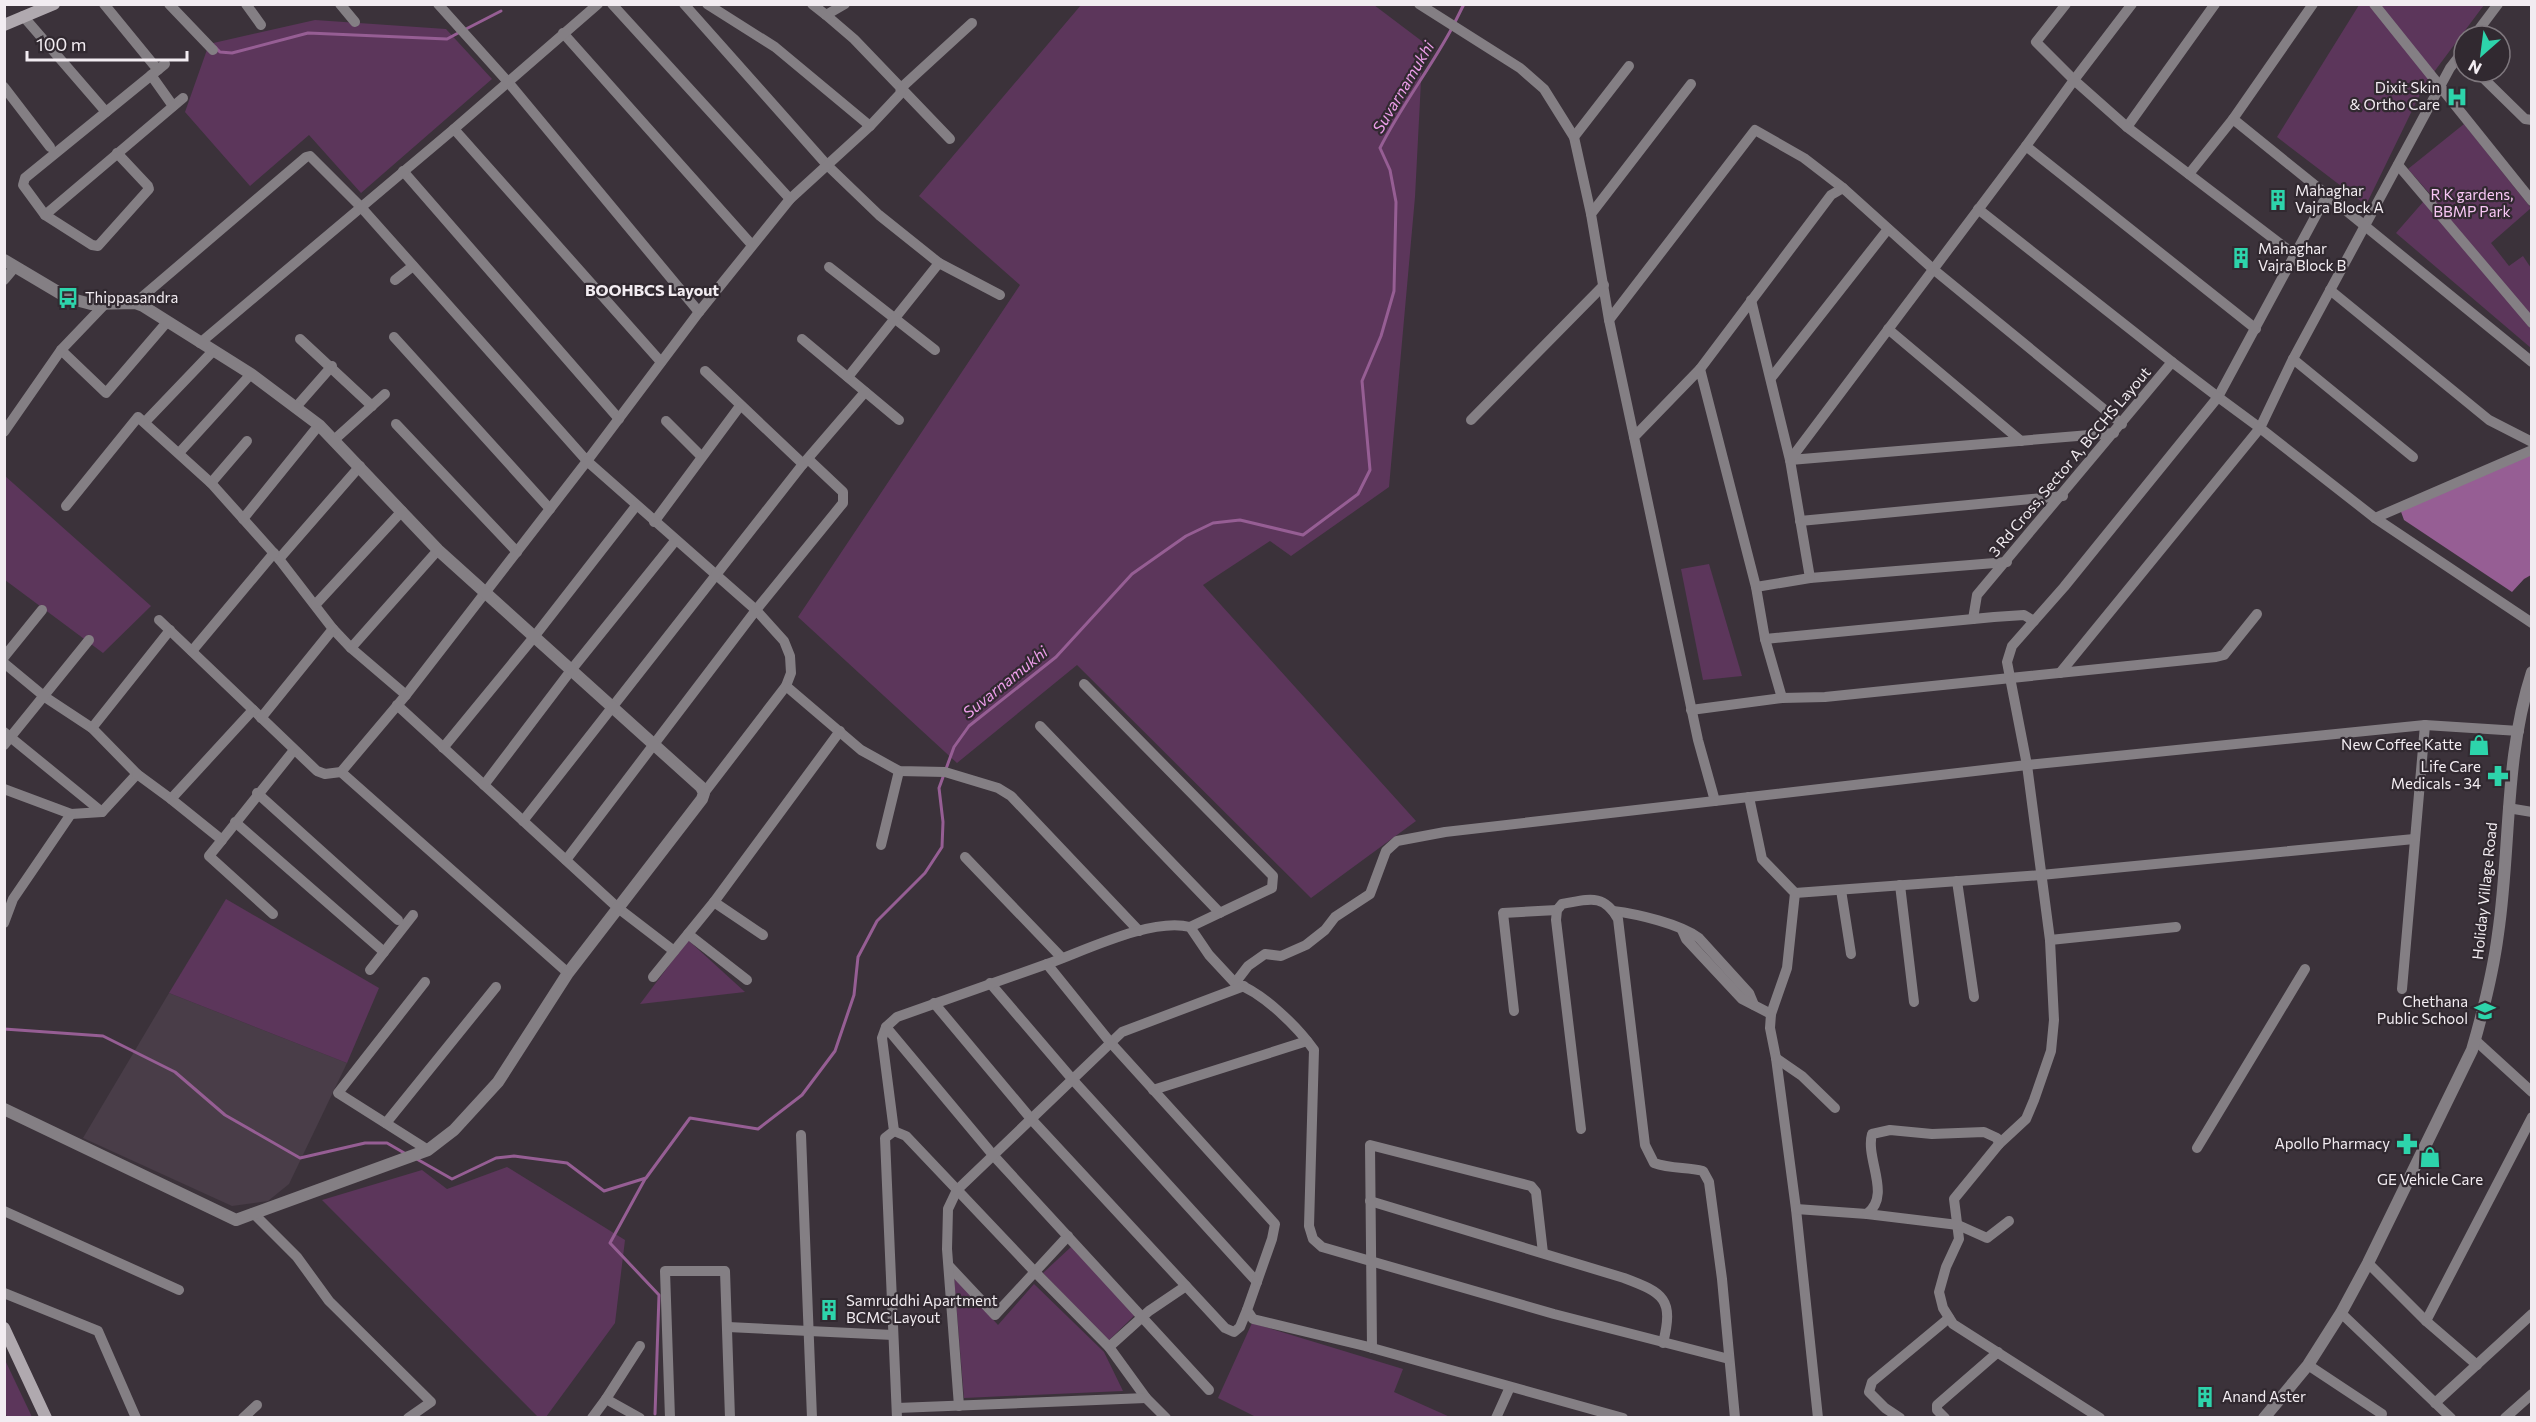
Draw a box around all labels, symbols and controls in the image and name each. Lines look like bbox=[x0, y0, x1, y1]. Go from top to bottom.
scale bar bbox=[27, 24, 188, 62]
north arrow bbox=[2452, 24, 2512, 84]
text: 100 m bbox=[36, 33, 86, 55]
water label: Suvarnamukhi bbox=[1368, 37, 1438, 136]
text: N bbox=[2465, 56, 2484, 79]
place label: Dixit Skin & Ortho Care bbox=[2350, 78, 2440, 113]
hospital icon: Dixit Skin & Ortho Care bbox=[2445, 85, 2469, 109]
place label: Mahaghar Vajra Block A bbox=[2295, 181, 2384, 216]
park label: R K gardens, BBMP Park bbox=[2431, 185, 2513, 220]
building icon: Mahaghar Vajra Block A bbox=[2266, 188, 2290, 212]
place label: Mahaghar Vajra Block B bbox=[2258, 239, 2347, 274]
building icon: Mahaghar Vajra Block B bbox=[2229, 246, 2253, 270]
district label: BOOHBCS Layout bbox=[585, 280, 719, 299]
bus stop icon: Thippasandra bbox=[56, 286, 80, 310]
place label: Thippasandra bbox=[85, 288, 178, 306]
street label: 3 Rd Cross, Sector A, BCCHS Layout bbox=[1984, 363, 2154, 560]
water label: Suvarnamukhi bbox=[958, 641, 1052, 722]
shop icon: New Coffee Katte bbox=[2467, 733, 2491, 757]
place label: New Coffee Katte bbox=[2341, 735, 2462, 753]
place label: Life Care Medicals - 34 bbox=[2391, 757, 2481, 792]
pharmacy icon: Life Care Medicals - 34 bbox=[2486, 764, 2510, 788]
street label: Holiday Village Road bbox=[2468, 821, 2500, 961]
place label: Chethana Public School bbox=[2377, 992, 2468, 1027]
school or university icon: Chethana Public School bbox=[2473, 999, 2497, 1023]
pharmacy icon: Apollo Pharmacy bbox=[2395, 1132, 2419, 1156]
place label: Apollo Pharmacy bbox=[2274, 1134, 2390, 1152]
shop icon: GE Vehicle Care bbox=[2418, 1145, 2442, 1169]
place label: GE Vehicle Care bbox=[2377, 1170, 2483, 1188]
place label: Samruddhi Apartment BCMC Layout bbox=[846, 1291, 998, 1326]
building icon: Samruddhi Apartment BCMC Layout bbox=[817, 1298, 841, 1322]
building icon: Anand Aster bbox=[2193, 1385, 2217, 1409]
place label: Anand Aster bbox=[2222, 1387, 2306, 1405]

